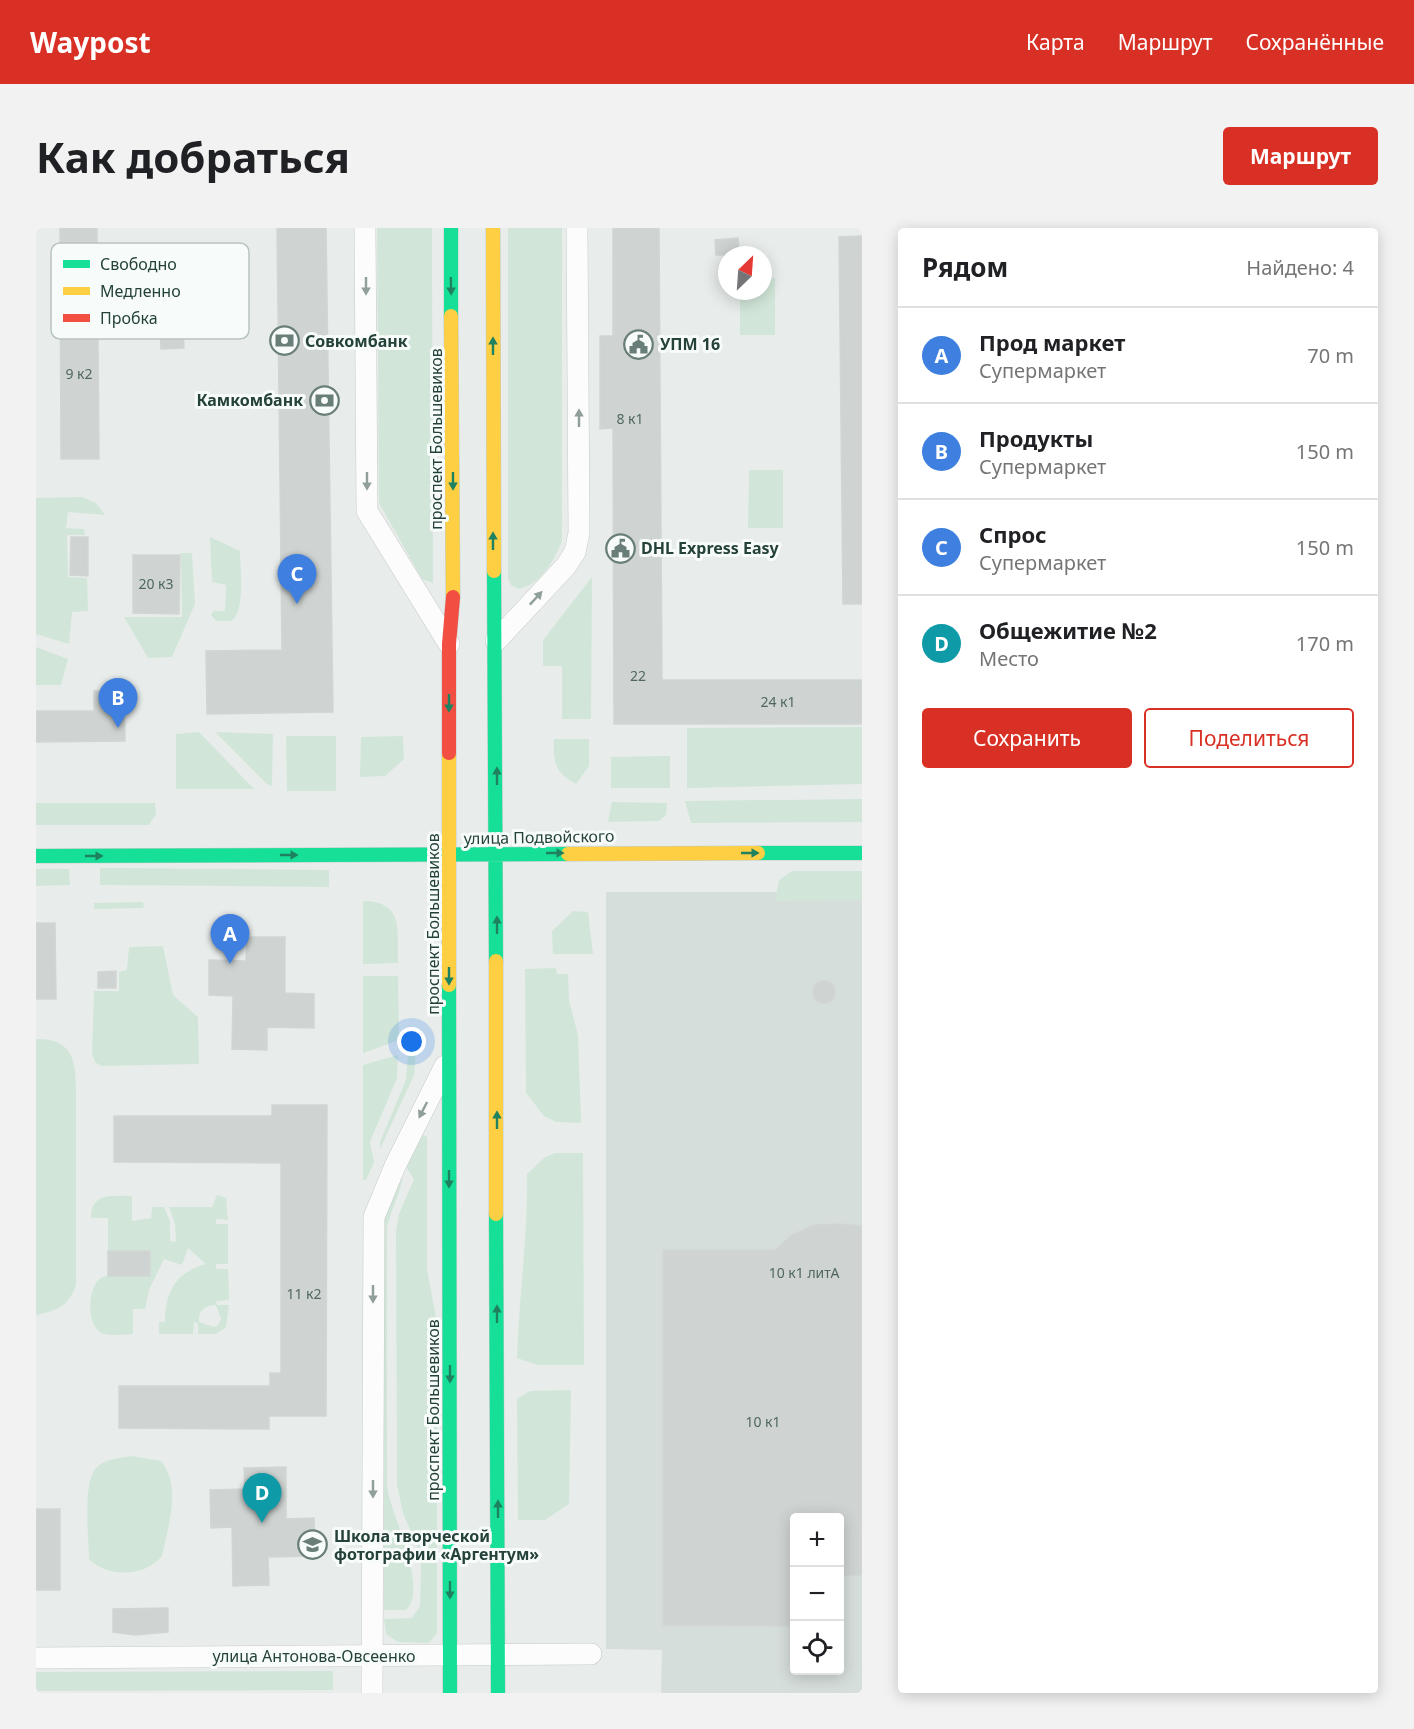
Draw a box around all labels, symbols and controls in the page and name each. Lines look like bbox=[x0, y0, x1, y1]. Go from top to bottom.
text: Waypost bbox=[30, 23, 151, 61]
text: Карта bbox=[1026, 28, 1085, 56]
text: Маршрут bbox=[1118, 28, 1213, 56]
text: Сохранённые bbox=[1246, 28, 1384, 56]
button: Маршрут bbox=[1223, 127, 1378, 185]
text: Как добраться bbox=[36, 128, 350, 185]
legend bbox=[51, 243, 249, 339]
north arrow bbox=[718, 246, 772, 300]
text: Рядом bbox=[922, 249, 1008, 285]
text: Свободно bbox=[100, 253, 177, 275]
text: Найдено: 4 bbox=[1246, 254, 1354, 281]
one-way arrow bbox=[361, 277, 370, 296]
one-way arrow bbox=[446, 277, 456, 296]
text: Медленно bbox=[100, 280, 181, 302]
text: Пробка bbox=[100, 307, 158, 329]
bank icon: Совкомбанк bbox=[268, 325, 300, 357]
text: Прод маркет bbox=[979, 327, 1125, 357]
public building icon: УПМ 16 bbox=[623, 328, 655, 360]
place label: Совкомбанк bbox=[305, 330, 408, 352]
place label: УПМ 16 bbox=[660, 333, 720, 355]
one-way arrow bbox=[488, 336, 498, 355]
text: A bbox=[935, 342, 948, 369]
text: 70 m bbox=[1307, 342, 1354, 369]
street label: проспект Большевиков bbox=[425, 348, 447, 530]
text: Супермаркет bbox=[979, 357, 1106, 384]
house number: 9 к2 bbox=[65, 364, 93, 383]
bank icon: Камкомбанк bbox=[308, 384, 340, 416]
place label: Камкомбанк bbox=[196, 389, 303, 411]
one-way arrow bbox=[574, 409, 584, 428]
house number: 8 к1 bbox=[616, 409, 644, 428]
text: Продукты bbox=[979, 423, 1093, 453]
text: B bbox=[935, 438, 948, 465]
text: 150 m bbox=[1296, 438, 1354, 465]
text: Супермаркет bbox=[979, 453, 1106, 480]
one-way arrow bbox=[362, 472, 372, 491]
one-way arrow bbox=[448, 472, 458, 491]
text: Спрос bbox=[979, 519, 1047, 549]
one-way arrow bbox=[488, 531, 498, 550]
public building icon: DHL Express Easy bbox=[604, 532, 636, 564]
text: C bbox=[935, 534, 948, 561]
text: 150 m bbox=[1296, 534, 1354, 561]
place label: DHL Express Easy bbox=[641, 537, 780, 559]
text: Супермаркет bbox=[979, 549, 1106, 576]
pin: C bbox=[278, 554, 316, 604]
house number: 20 к3 bbox=[138, 574, 174, 593]
one-way arrow bbox=[529, 591, 542, 606]
text: Общежитие №2 bbox=[979, 615, 1157, 645]
text: D bbox=[934, 630, 949, 657]
text: 170 m bbox=[1296, 630, 1354, 657]
text: Место bbox=[979, 645, 1039, 672]
house number: 22 bbox=[630, 666, 646, 685]
pin: B bbox=[98, 678, 137, 728]
house number: 24 к1 bbox=[760, 692, 796, 711]
one-way arrow bbox=[444, 693, 454, 712]
button: Сохранить bbox=[922, 708, 1132, 768]
button: Поделиться bbox=[1144, 708, 1354, 768]
one-way arrow bbox=[492, 767, 502, 786]
street label: улица Подвойского bbox=[463, 825, 615, 849]
street label: проспект Большевиков bbox=[422, 833, 444, 1015]
one-way arrow bbox=[546, 848, 565, 858]
one-way arrow bbox=[741, 848, 760, 858]
one-way arrow bbox=[280, 850, 299, 860]
one-way arrow bbox=[85, 851, 104, 861]
pin: A bbox=[210, 914, 250, 964]
one-way arrow bbox=[492, 915, 502, 934]
one-way arrow bbox=[444, 967, 454, 986]
your location bbox=[397, 1027, 426, 1056]
one-way arrow bbox=[418, 1101, 428, 1118]
one-way arrow bbox=[492, 1110, 502, 1129]
one-way arrow bbox=[444, 1169, 454, 1188]
house number: 10 к1 литА bbox=[769, 1263, 839, 1282]
house number: 11 к2 bbox=[286, 1284, 322, 1303]
one-way arrow bbox=[368, 1284, 378, 1303]
one-way arrow bbox=[492, 1304, 502, 1323]
street label: проспект Большевиков bbox=[422, 1319, 444, 1501]
one-way arrow bbox=[445, 1364, 455, 1383]
house number: 10 к1 bbox=[745, 1412, 781, 1431]
pin: D bbox=[242, 1474, 282, 1523]
one-way arrow bbox=[368, 1479, 378, 1498]
one-way arrow bbox=[493, 1499, 503, 1518]
map controls bbox=[790, 1513, 844, 1675]
button: + bbox=[790, 1513, 844, 1567]
place label: Школа творческой фотографии «Аргентум» bbox=[334, 1525, 539, 1565]
school or university icon: Школа творческой фотографии «Аргентум» bbox=[297, 1529, 329, 1561]
button: − bbox=[790, 1567, 844, 1621]
one-way arrow bbox=[445, 1580, 455, 1599]
button: locate bbox=[790, 1621, 844, 1675]
street label: улица Антонова-Овсеенко bbox=[213, 1645, 415, 1667]

